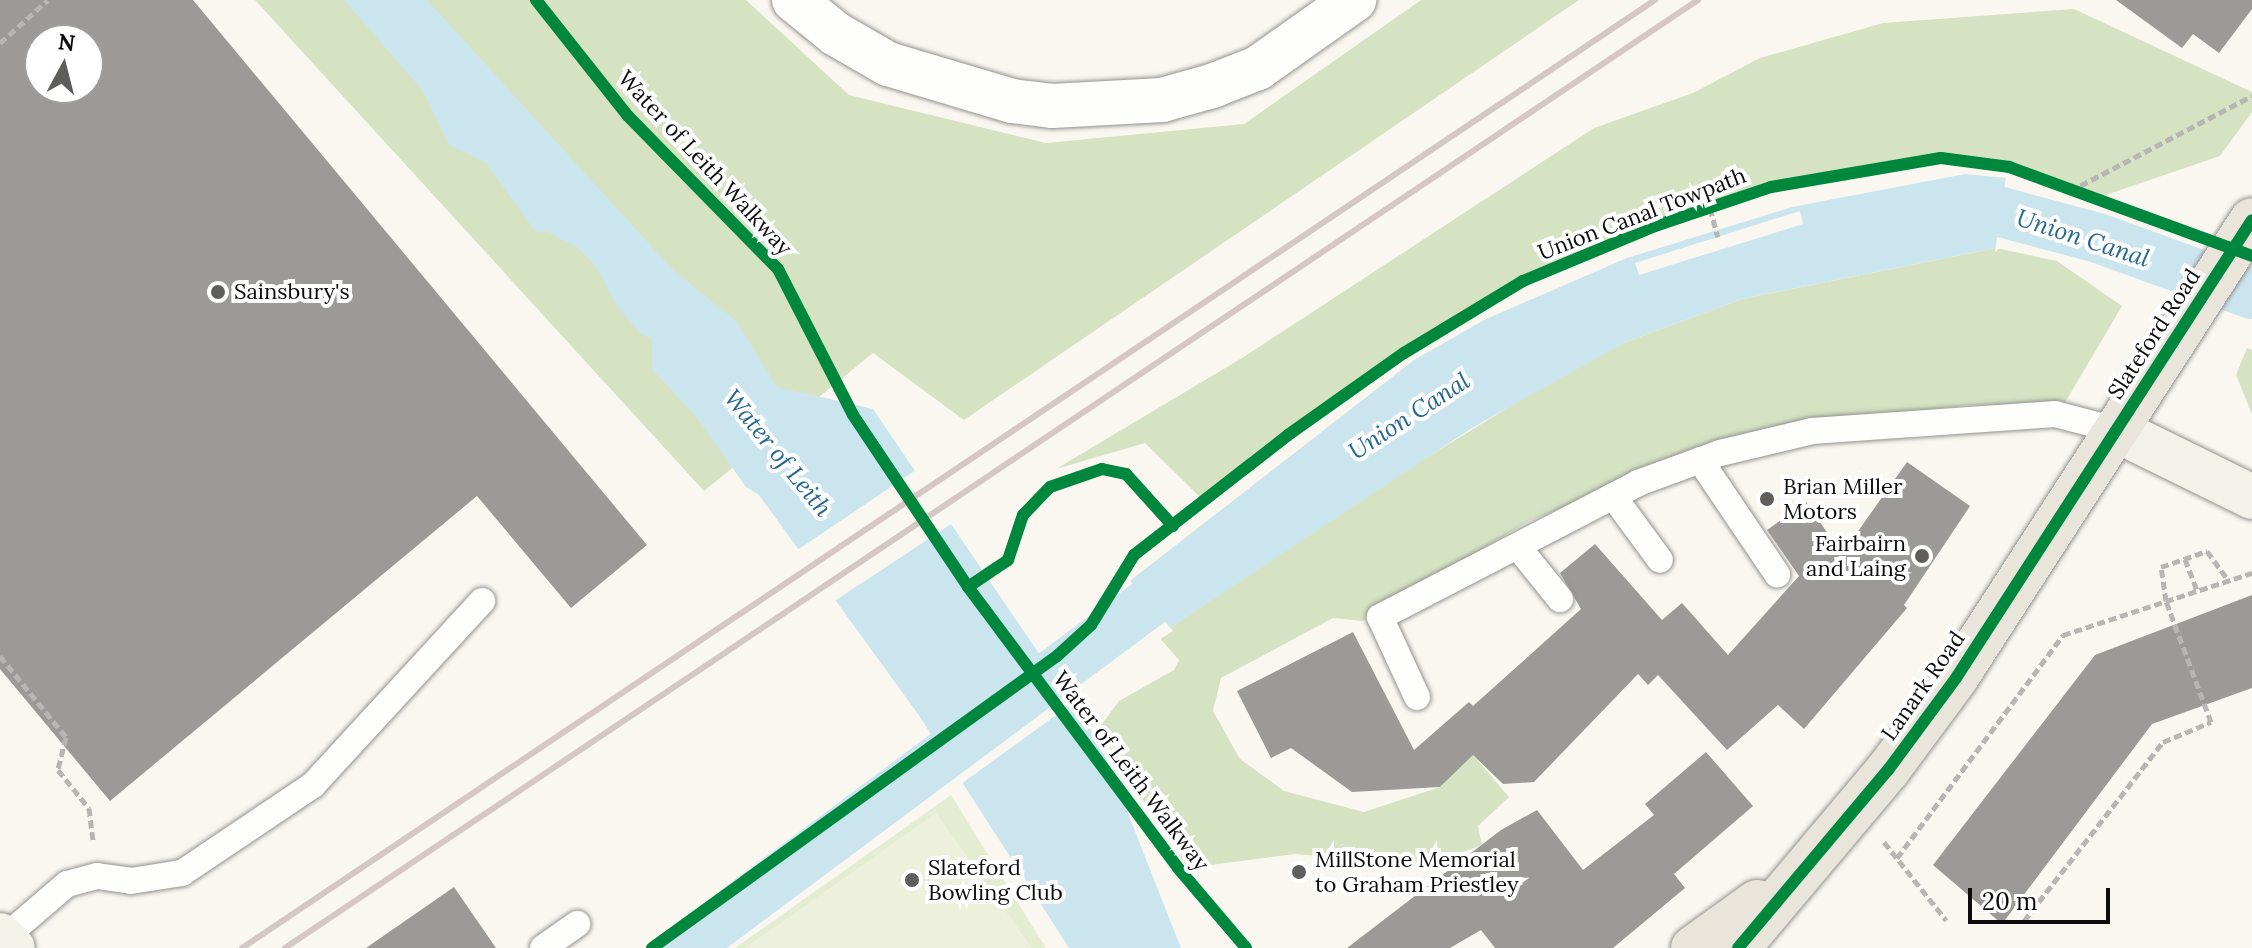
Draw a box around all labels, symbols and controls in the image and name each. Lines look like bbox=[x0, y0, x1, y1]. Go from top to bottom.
north arrow bbox=[24, 24, 104, 104]
text: N bbox=[57, 27, 77, 57]
street label: Water of Leith Walkway bbox=[613, 65, 797, 261]
street label: Union Canal Towpath bbox=[1534, 162, 1750, 266]
water label: Union Canal bbox=[2013, 203, 2153, 273]
street label: Slateford Road bbox=[2102, 264, 2206, 404]
place label: Sainsbury's bbox=[234, 279, 350, 305]
marker: Sainsbury's bbox=[209, 283, 227, 301]
water label: Union Canal bbox=[1343, 366, 1475, 466]
water label: Water of Leith bbox=[718, 384, 838, 522]
place label: Brian Miller Motors bbox=[1783, 473, 1903, 524]
marker: Brian Miller Motors bbox=[1758, 490, 1776, 508]
place label: Fairbairn and Laing bbox=[1806, 530, 1906, 582]
marker: Fairbairn and Laing bbox=[1913, 547, 1931, 565]
street label: Lanark Road bbox=[1876, 626, 1970, 746]
street label: Water of Leith Walkway bbox=[1047, 666, 1215, 876]
place label: MillStone Memorial to Graham Priestley bbox=[1315, 846, 1519, 898]
place label: Slateford Bowling Club bbox=[928, 854, 1063, 906]
marker: MillStone Memorial to Graham Priestley bbox=[1290, 863, 1308, 881]
marker: Slateford Bowling Club bbox=[903, 871, 921, 889]
scale bar bbox=[1972, 872, 2114, 922]
text: 20 m bbox=[1982, 886, 2038, 917]

